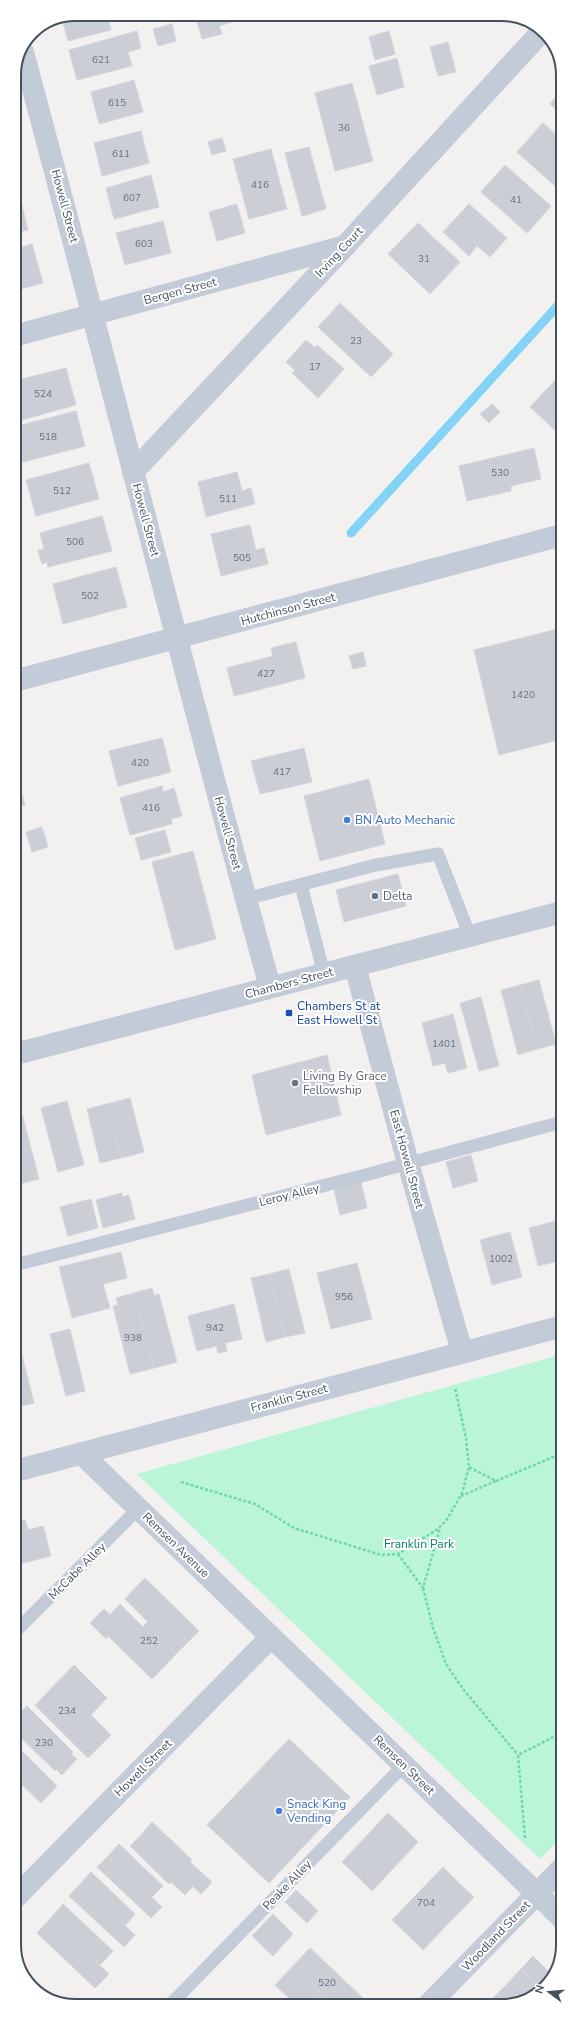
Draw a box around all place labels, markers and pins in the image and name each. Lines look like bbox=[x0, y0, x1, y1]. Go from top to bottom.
place label: BN Auto Mechanic bbox=[355, 812, 455, 828]
marker: BN Auto Mechanic bbox=[342, 815, 352, 825]
place label: Delta bbox=[383, 888, 412, 904]
marker: Delta bbox=[370, 891, 380, 901]
place label: Chambers St at East Howell St bbox=[297, 998, 381, 1028]
marker: Chambers St at East Howell St bbox=[284, 1008, 294, 1018]
place label: Living By Grace Fellowship bbox=[303, 1068, 387, 1098]
marker: Living By Grace Fellowship bbox=[290, 1078, 300, 1088]
place label: Snack King Vending bbox=[286, 1796, 346, 1826]
marker: Snack King Vending bbox=[274, 1806, 284, 1816]

